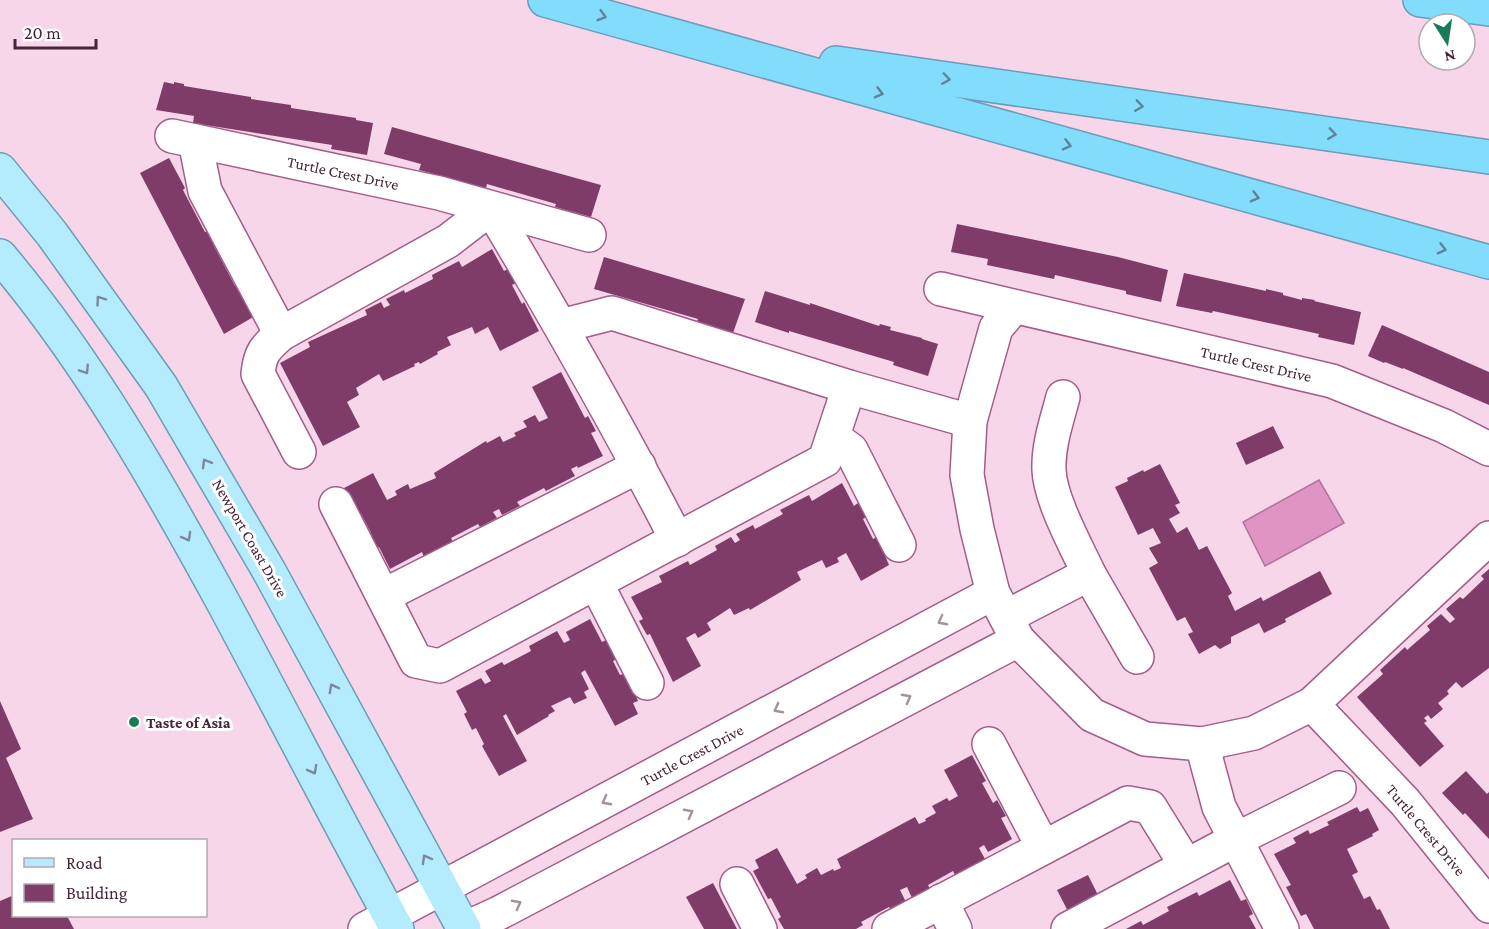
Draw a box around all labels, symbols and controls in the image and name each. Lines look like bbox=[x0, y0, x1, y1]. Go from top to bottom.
one-way arrow bbox=[596, 9, 606, 21]
scale bar bbox=[15, 12, 96, 50]
north arrow bbox=[1417, 12, 1477, 72]
text: 20 m bbox=[24, 23, 61, 43]
text: N bbox=[1443, 47, 1457, 66]
one-way arrow bbox=[941, 72, 950, 84]
one-way arrow bbox=[873, 86, 884, 98]
one-way arrow bbox=[1134, 100, 1144, 112]
one-way arrow bbox=[1327, 128, 1337, 140]
one-way arrow bbox=[1061, 138, 1072, 150]
street label: Turtle Crest Drive bbox=[286, 153, 400, 193]
one-way arrow bbox=[1249, 190, 1259, 202]
one-way arrow bbox=[1437, 242, 1447, 254]
one-way arrow bbox=[96, 295, 107, 306]
street label: Turtle Crest Drive bbox=[1199, 343, 1313, 385]
one-way arrow bbox=[78, 364, 89, 375]
one-way arrow bbox=[202, 459, 214, 469]
street label: Newport Coast Drive bbox=[208, 476, 291, 601]
one-way arrow bbox=[180, 530, 191, 541]
one-way arrow bbox=[937, 614, 948, 625]
one-way arrow bbox=[329, 683, 340, 694]
one-way arrow bbox=[900, 694, 911, 705]
one-way arrow bbox=[773, 702, 784, 713]
place label: Taste of Asia bbox=[146, 714, 231, 731]
marker: Taste of Asia bbox=[127, 715, 141, 729]
street label: Turtle Crest Drive bbox=[638, 721, 746, 789]
one-way arrow bbox=[306, 764, 317, 775]
street label: Turtle Crest Drive bbox=[1383, 781, 1469, 879]
one-way arrow bbox=[602, 794, 612, 805]
one-way arrow bbox=[683, 809, 693, 820]
legend bbox=[12, 839, 207, 917]
text: Road bbox=[66, 853, 103, 873]
one-way arrow bbox=[422, 855, 433, 865]
text: Building bbox=[66, 883, 128, 903]
one-way arrow bbox=[510, 900, 521, 911]

